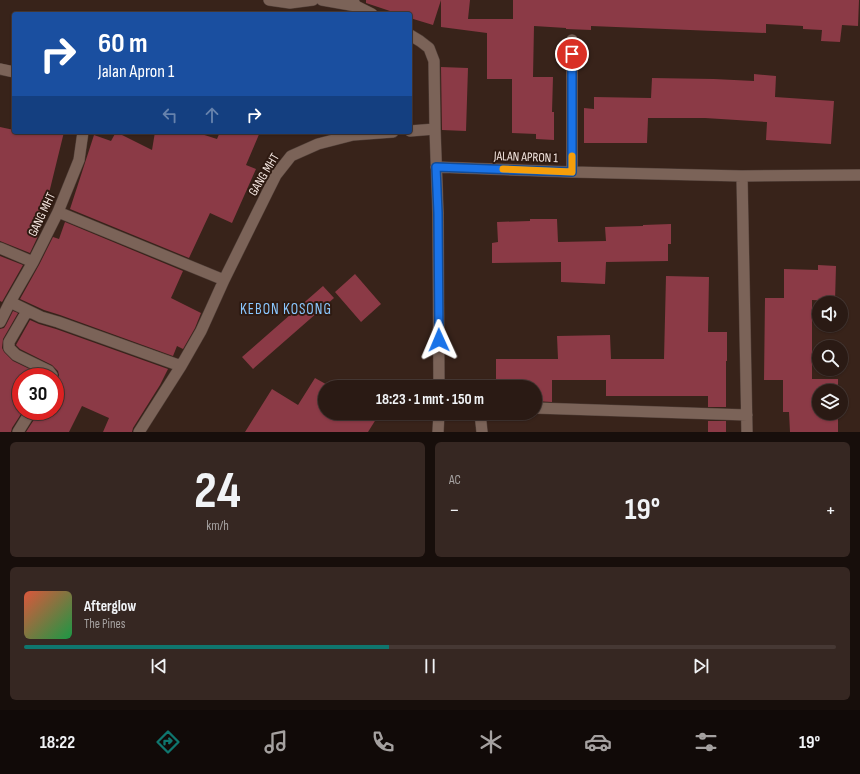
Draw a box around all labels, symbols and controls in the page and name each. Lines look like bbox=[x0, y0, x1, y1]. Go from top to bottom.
text: 60 m bbox=[98, 27, 147, 60]
icon: right bbox=[32, 28, 84, 80]
pin bbox=[555, 37, 589, 71]
icon: arrive bbox=[561, 43, 583, 65]
text: Jalan Apron 1 bbox=[98, 61, 174, 82]
icon: left bbox=[159, 104, 181, 126]
icon: ahead bbox=[201, 104, 223, 126]
icon: right bbox=[243, 104, 265, 126]
street label: JALAN APRON 1 bbox=[493, 148, 559, 166]
street label: GANG MHT bbox=[245, 150, 283, 199]
street label: GANG MHT bbox=[25, 190, 59, 239]
map controls bbox=[812, 296, 848, 420]
button: sound bbox=[812, 296, 848, 332]
district label: KEBON KOSONG bbox=[240, 300, 332, 319]
position arrow bbox=[418, 319, 460, 361]
button: search bbox=[812, 340, 848, 376]
speed limit sign: 30 bbox=[12, 368, 64, 420]
button: layers bbox=[812, 384, 848, 420]
text: 18:23 · 1 mnt · 150 m bbox=[376, 390, 484, 409]
text: 24 bbox=[194, 460, 241, 523]
text: AC bbox=[449, 472, 461, 488]
text: 19° bbox=[625, 492, 660, 528]
text: − bbox=[449, 497, 460, 524]
text: + bbox=[825, 497, 836, 524]
text: km/h bbox=[206, 518, 229, 534]
text: Afterglow bbox=[84, 597, 136, 616]
text: The Pines bbox=[84, 616, 125, 632]
icon: previous bbox=[148, 655, 170, 677]
icon: pause bbox=[419, 655, 441, 677]
icon: next bbox=[690, 655, 712, 677]
icon: directions bbox=[154, 728, 182, 756]
icon: music bbox=[262, 728, 290, 756]
icon: phone bbox=[369, 728, 397, 756]
icon: climate bbox=[477, 728, 505, 756]
icon: car bbox=[584, 728, 612, 756]
icon: filters bbox=[692, 728, 720, 756]
text: 18:22 bbox=[40, 732, 75, 753]
text: 19° bbox=[799, 732, 820, 753]

